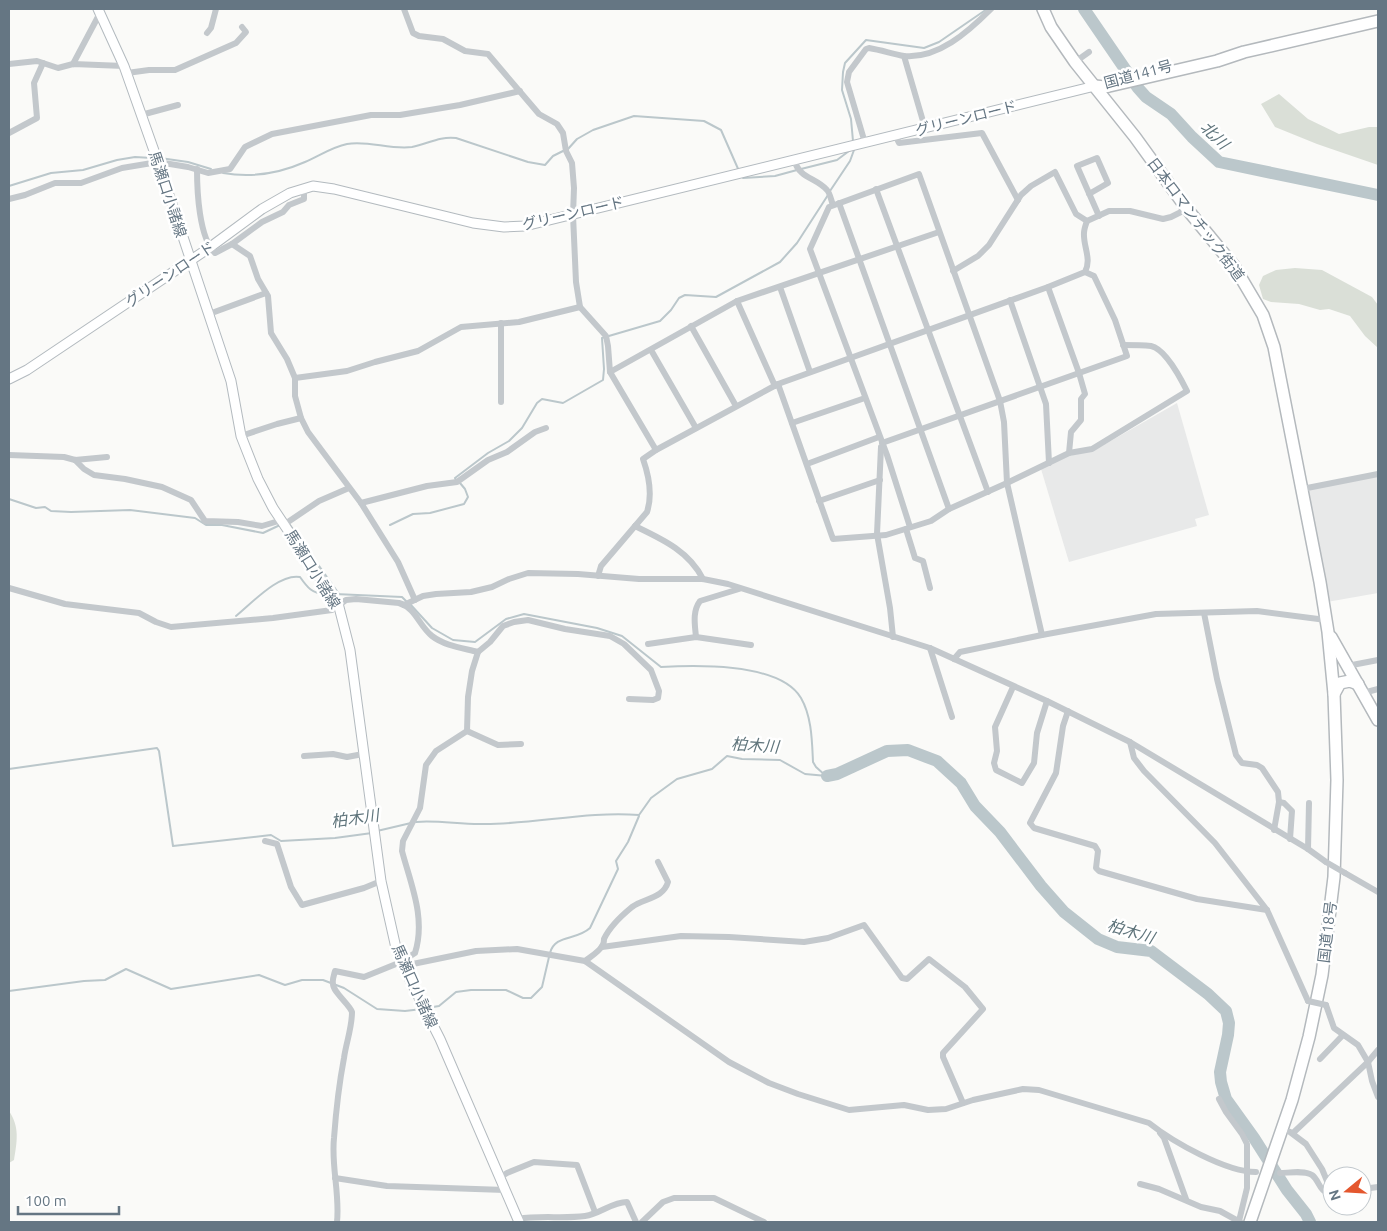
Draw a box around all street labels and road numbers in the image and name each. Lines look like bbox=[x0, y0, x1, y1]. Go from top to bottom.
street label: 国道141号 bbox=[1102, 57, 1174, 91]
street label: グリーンロード bbox=[913, 97, 1019, 139]
street label: 馬瀬口小諸線 bbox=[146, 149, 190, 239]
street label: 日本ロマンチック街道 bbox=[1144, 154, 1248, 284]
street label: グリーンロード bbox=[520, 193, 626, 233]
street label: グリーンロード bbox=[122, 238, 218, 310]
street label: 馬瀬口小諸線 bbox=[282, 526, 344, 612]
street label: 国道18号 bbox=[1315, 900, 1339, 964]
street label: 馬瀬口小諸線 bbox=[389, 941, 441, 1031]

